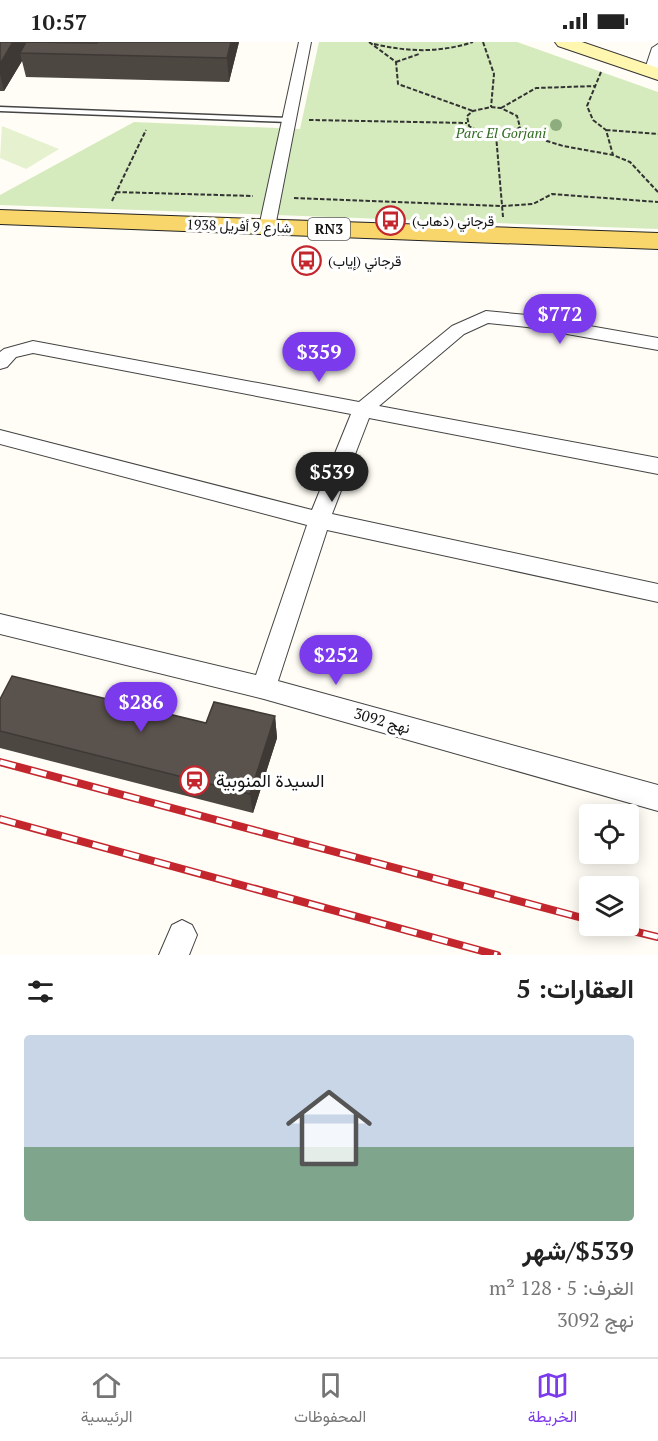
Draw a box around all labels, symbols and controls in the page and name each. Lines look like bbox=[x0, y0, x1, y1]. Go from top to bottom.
text: 10:57 bbox=[30, 7, 87, 36]
park label: Parc El Gorjani bbox=[455, 123, 546, 142]
bus stop icon: قرجاني (ذهاب) bbox=[375, 205, 407, 237]
place label: قرجاني (ذهاب) bbox=[412, 211, 494, 233]
street label: شارع 9 أفريل 1938 bbox=[186, 214, 292, 239]
road number: RN3 bbox=[308, 218, 350, 240]
bus stop icon: قرجاني (إياب) bbox=[291, 245, 323, 277]
place label: قرجاني (إياب) bbox=[328, 251, 401, 273]
pin: $772 bbox=[524, 294, 596, 345]
text: $772 bbox=[537, 300, 583, 327]
pin: $359 bbox=[283, 332, 355, 383]
text: $359 bbox=[296, 338, 342, 365]
pin: $539 bbox=[296, 452, 368, 503]
text: $539 bbox=[309, 458, 355, 485]
pin: $252 bbox=[300, 635, 372, 686]
text: $252 bbox=[313, 641, 359, 668]
pin: $286 bbox=[105, 682, 177, 733]
text: $286 bbox=[118, 688, 164, 715]
street label: نهج 3092 bbox=[351, 702, 413, 740]
station icon: السيدة المنوبية bbox=[179, 765, 211, 797]
place label: السيدة المنوبية bbox=[216, 768, 324, 792]
map controls bbox=[579, 804, 639, 936]
button: locate bbox=[579, 804, 639, 864]
button: layers bbox=[579, 876, 639, 936]
text: العقارات: 5 bbox=[516, 971, 634, 1005]
icon: filters bbox=[24, 975, 57, 1008]
icon: home bbox=[275, 1074, 383, 1182]
text: $539/شهر bbox=[522, 1233, 634, 1267]
text: الغرف: 5 · 128 m² bbox=[489, 1274, 634, 1301]
text: نهج 3092 bbox=[557, 1306, 634, 1333]
tab: الرئيسية bbox=[81, 1369, 133, 1431]
tab: المحفوظات bbox=[294, 1369, 366, 1431]
tab: الخريطة bbox=[528, 1369, 577, 1431]

